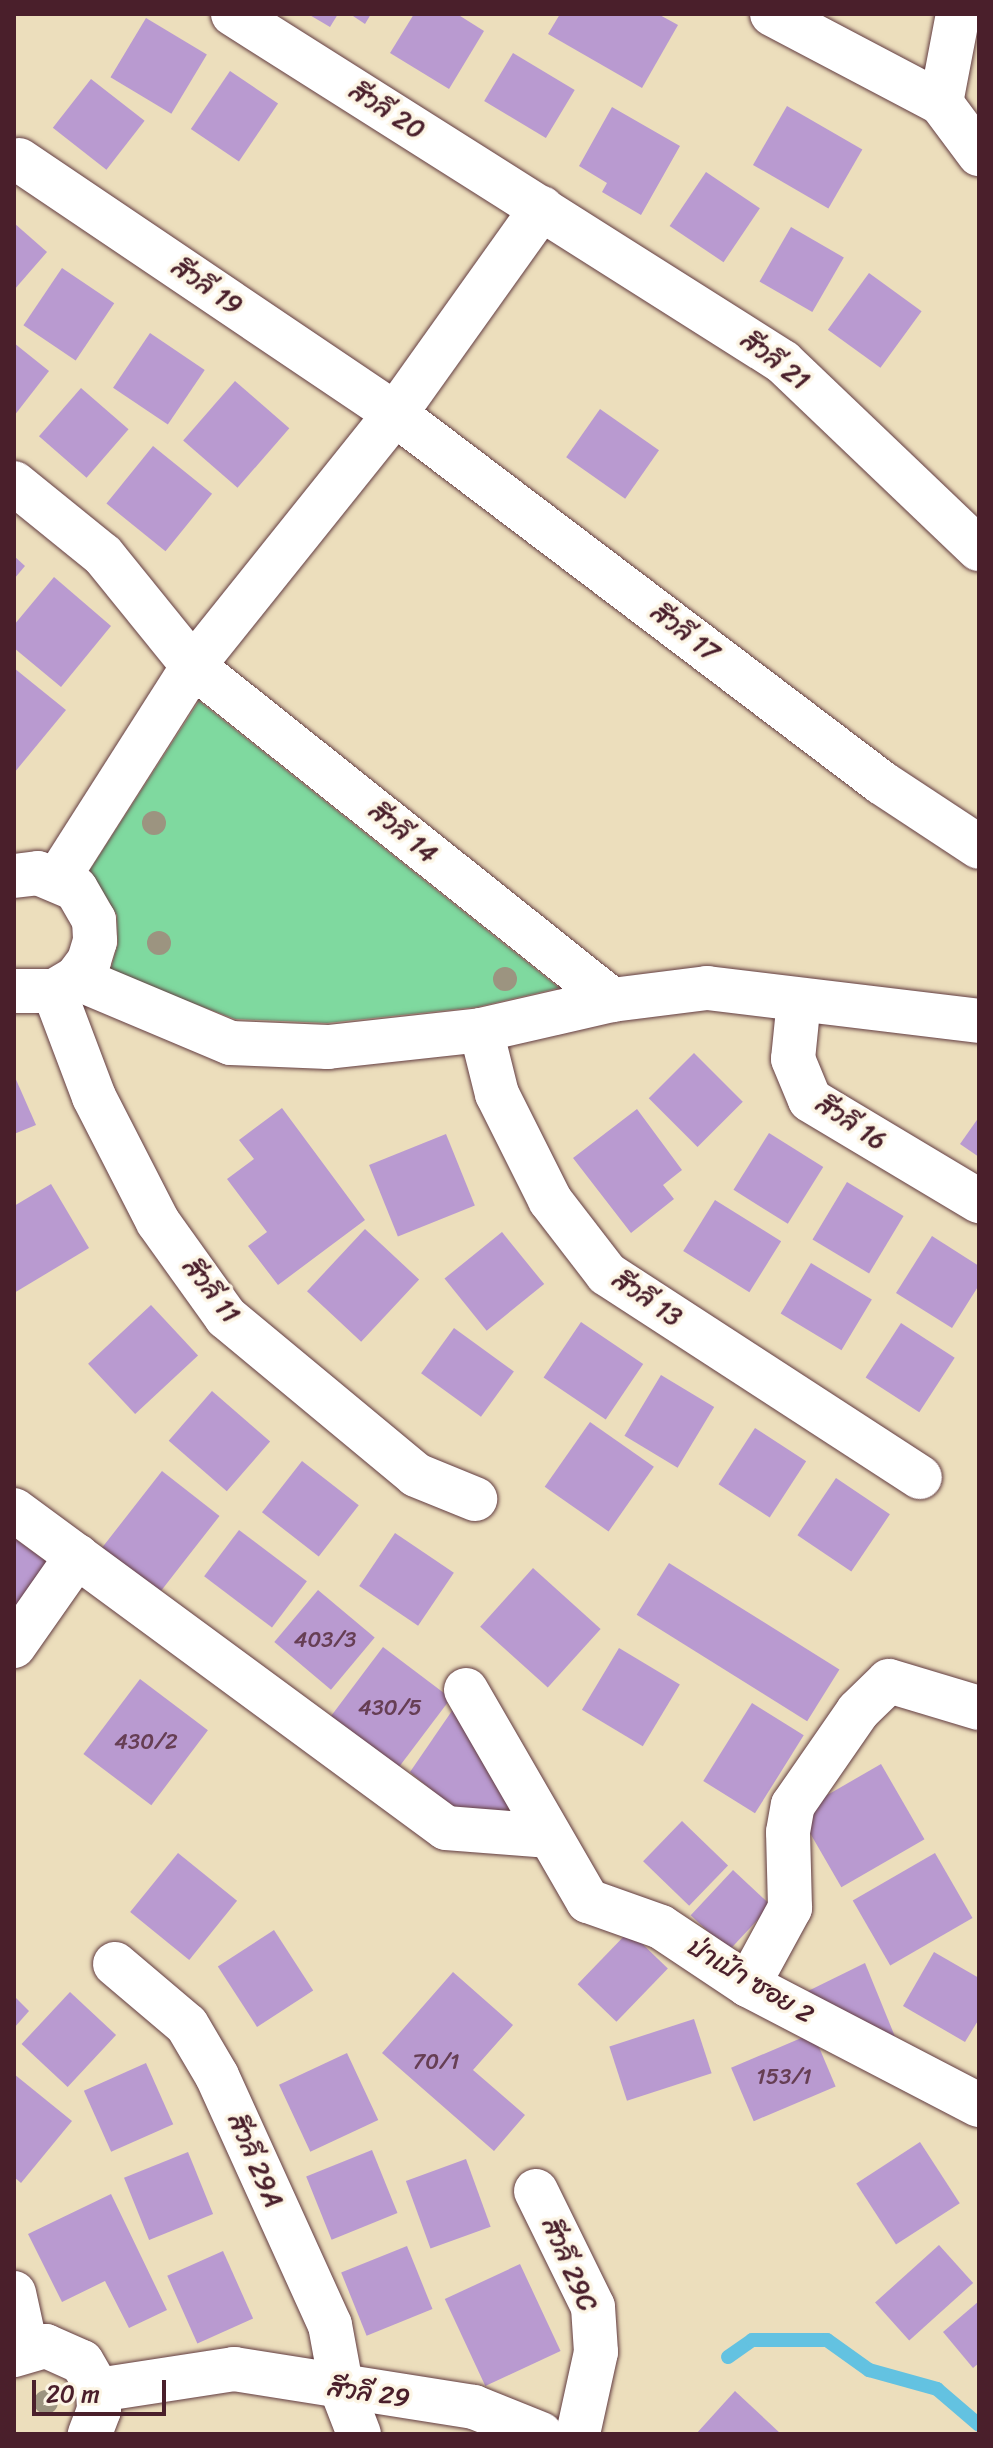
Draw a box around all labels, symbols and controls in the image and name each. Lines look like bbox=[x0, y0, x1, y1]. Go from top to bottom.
street label: สีวลี 20 bbox=[344, 76, 430, 146]
street label: สีวลี 19 bbox=[166, 252, 248, 322]
street label: สีวลี 21 bbox=[735, 325, 815, 397]
street label: สีวลี 17 bbox=[645, 597, 725, 669]
street label: สีวลี 14 bbox=[363, 796, 443, 870]
street label: สีวลี 16 bbox=[810, 1089, 892, 1157]
street label: สีวลี 11 bbox=[176, 1253, 246, 1329]
street label: สีวลี 13 bbox=[606, 1265, 688, 1333]
house number: 403/3 bbox=[294, 1627, 356, 1653]
house number: 430/5 bbox=[358, 1695, 422, 1721]
house number: 430/2 bbox=[114, 1729, 178, 1755]
street label: ป่าเป้า ซอย 2 bbox=[682, 1931, 820, 2031]
house number: 70/1 bbox=[413, 2049, 459, 2075]
house number: 153/1 bbox=[756, 2064, 812, 2090]
street label: สีวลี 29A bbox=[221, 2109, 289, 2213]
street label: สีวลี 29C bbox=[535, 2214, 603, 2316]
scale bar bbox=[36, 2364, 170, 2414]
street label: สีวลี 29 bbox=[326, 2372, 412, 2414]
text: 20 m bbox=[46, 2373, 100, 2415]

